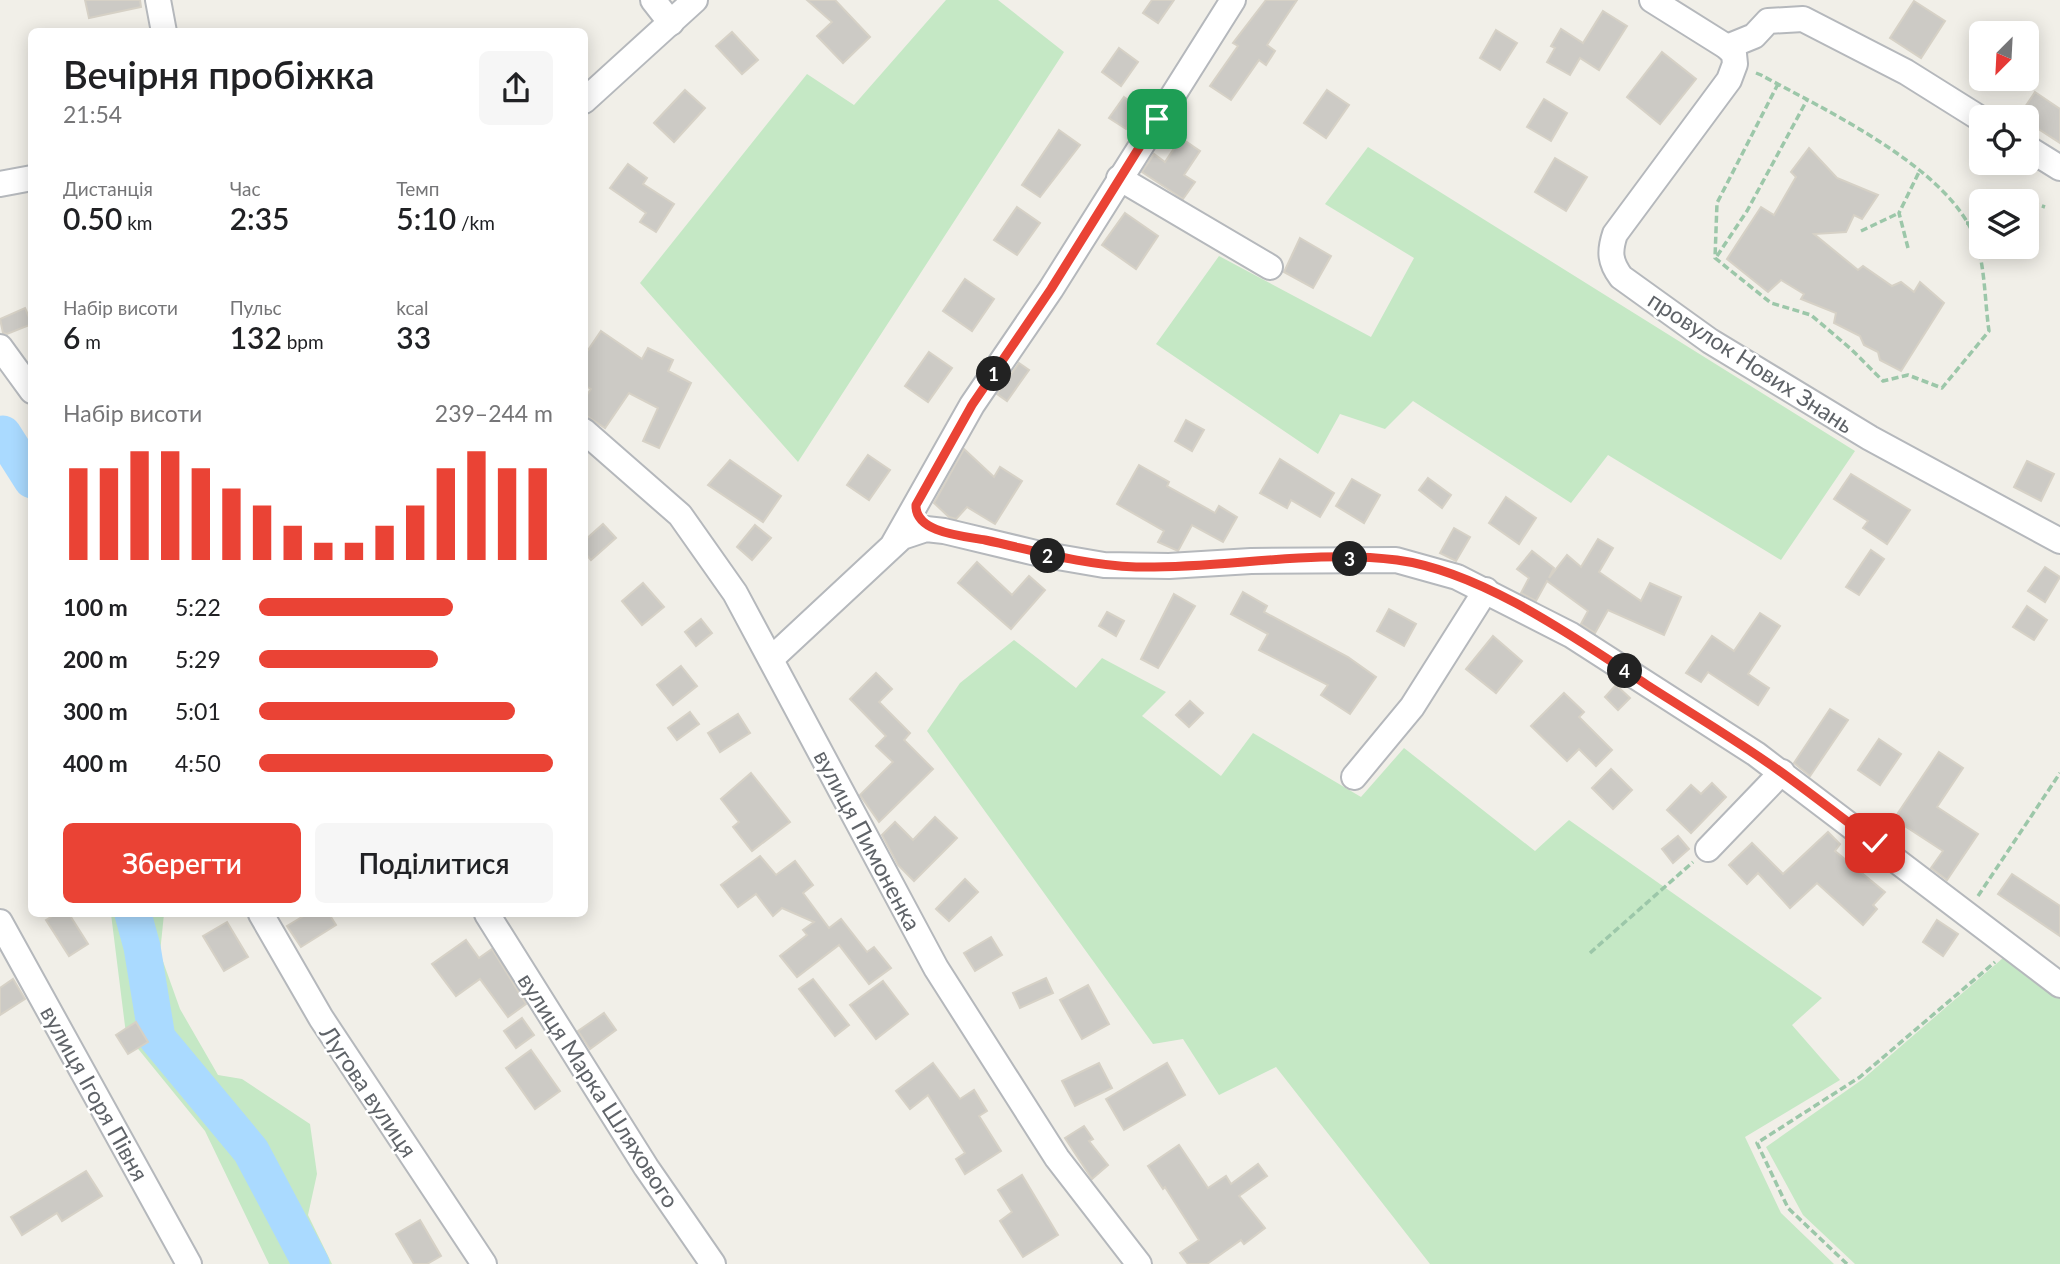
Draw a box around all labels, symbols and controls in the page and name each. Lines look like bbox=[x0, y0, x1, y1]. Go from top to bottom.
north arrow bbox=[1969, 21, 2039, 91]
map controls bbox=[1969, 21, 2039, 259]
text: Вечірня пробіжка bbox=[63, 51, 375, 97]
button: share bbox=[479, 51, 553, 125]
pin bbox=[1127, 89, 1187, 149]
text: 21:54 bbox=[63, 100, 122, 128]
icon: arrive bbox=[1138, 100, 1176, 138]
button: locate bbox=[1969, 105, 2039, 175]
text: Дистанція bbox=[63, 177, 153, 200]
text: Час bbox=[230, 177, 260, 200]
text: Темп bbox=[396, 177, 439, 200]
button: layers bbox=[1969, 189, 2039, 259]
text: 0.50 bbox=[63, 200, 122, 236]
text: 2:35 bbox=[230, 200, 289, 236]
text: 5:10 bbox=[396, 200, 456, 236]
text: km bbox=[122, 211, 152, 234]
text: /km bbox=[456, 211, 495, 234]
street label: провулок Нових Знань bbox=[1643, 285, 1859, 439]
text: Набір висоти bbox=[63, 296, 178, 319]
text: Пульс bbox=[230, 296, 282, 319]
text: kcal bbox=[396, 296, 428, 319]
text: 6 bbox=[63, 319, 80, 355]
text: 132 bbox=[230, 319, 282, 355]
text: 33 bbox=[396, 319, 431, 355]
text: m bbox=[80, 330, 101, 353]
text: bpm bbox=[282, 330, 324, 353]
pin: 1 bbox=[976, 356, 1012, 392]
text: 1 bbox=[988, 362, 999, 385]
text: Набір висоти bbox=[63, 399, 202, 427]
text: 239–244 m bbox=[435, 399, 553, 427]
pin: 2 bbox=[1030, 538, 1066, 574]
pin: 3 bbox=[1332, 542, 1368, 576]
text: 2 bbox=[1042, 544, 1053, 567]
text: 3 bbox=[1344, 547, 1355, 570]
text: 100 m bbox=[63, 593, 128, 621]
text: 5:22 bbox=[175, 593, 221, 621]
text: 200 m bbox=[63, 645, 128, 673]
text: 5:29 bbox=[175, 645, 221, 673]
pin: 4 bbox=[1608, 654, 1642, 688]
text: 4 bbox=[1619, 659, 1630, 682]
text: 300 m bbox=[63, 697, 128, 725]
text: 5:01 bbox=[175, 697, 221, 725]
street label: вулиця Пимоненка bbox=[809, 745, 927, 935]
text: 400 m bbox=[63, 749, 128, 777]
text: 4:50 bbox=[175, 749, 221, 777]
pin bbox=[1845, 813, 1905, 873]
button: Зберегти bbox=[63, 823, 301, 903]
button: Поділитися bbox=[315, 823, 553, 903]
icon: check bbox=[1856, 824, 1894, 862]
street label: вулиця Марка Шляхового bbox=[513, 967, 685, 1213]
street label: вулиця Ігоря Півня bbox=[35, 1001, 155, 1185]
street label: Лугова вулиця bbox=[314, 1019, 423, 1162]

